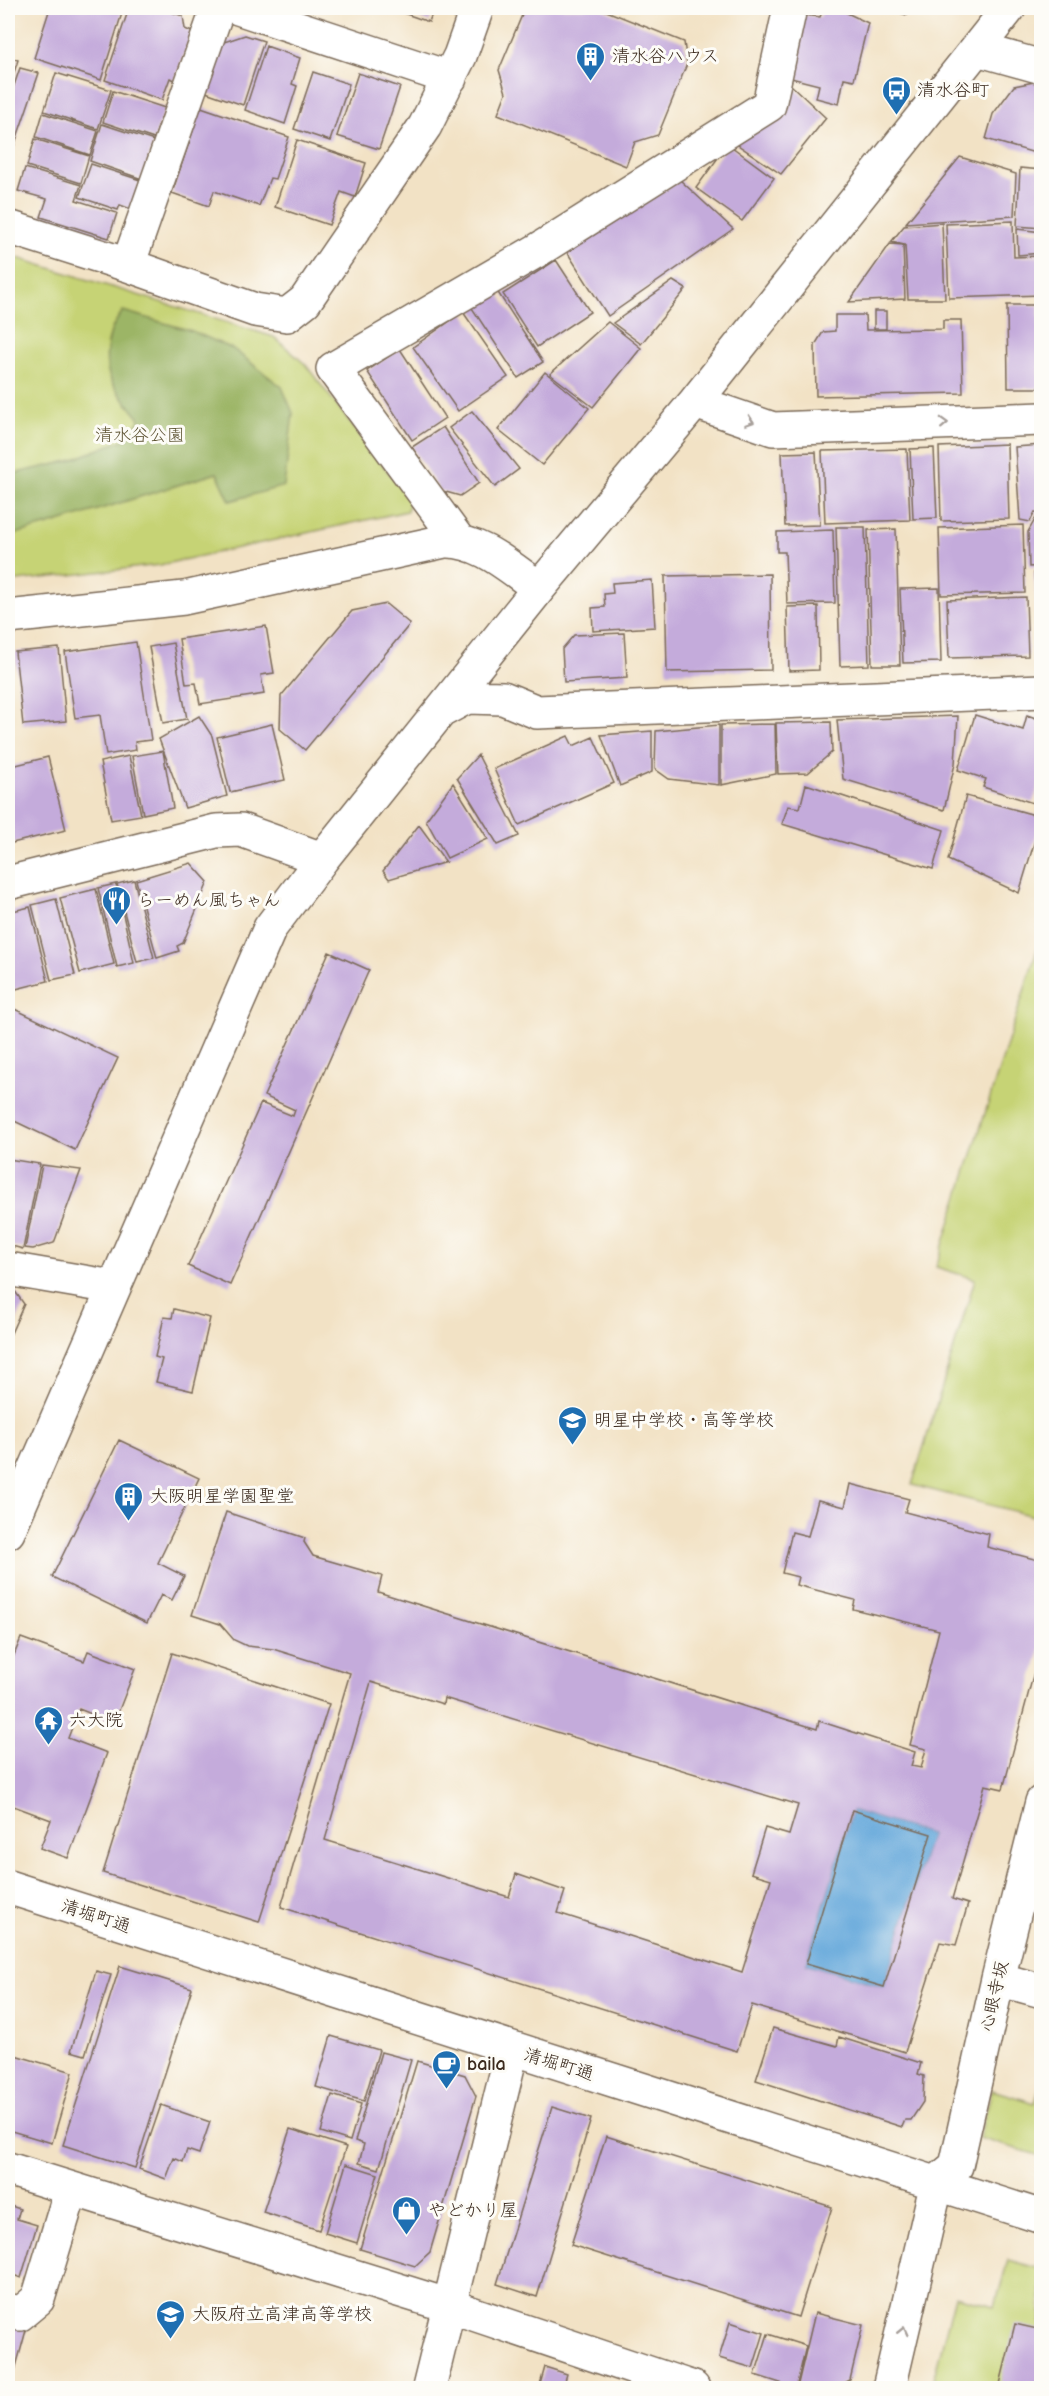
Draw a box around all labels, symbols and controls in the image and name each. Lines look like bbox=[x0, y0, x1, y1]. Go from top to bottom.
building icon: 清水谷ハウス bbox=[575, 40, 607, 82]
place label: 清水谷ハウス bbox=[612, 46, 719, 67]
bus stop icon: 清水谷町 bbox=[880, 74, 912, 116]
place label: 清水谷町 bbox=[917, 80, 989, 101]
one-way arrow bbox=[744, 414, 755, 427]
one-way arrow bbox=[939, 416, 948, 429]
park label: 清水谷公園 bbox=[95, 425, 185, 446]
restaurant icon: らーめん風ちゃん bbox=[100, 884, 132, 926]
place label: らーめん風ちゃん bbox=[137, 890, 281, 911]
school or university icon: 明星中学校・高等学校 bbox=[557, 1404, 589, 1446]
place label: 明星中学校・高等学校 bbox=[594, 1410, 774, 1431]
building icon: 大阪明星学園聖堂 bbox=[113, 1480, 145, 1522]
place label: 大阪明星学園聖堂 bbox=[150, 1486, 294, 1507]
temple icon: 六大院 bbox=[32, 1704, 64, 1746]
place label: 六大院 bbox=[69, 1710, 123, 1731]
street label: 清堀町通 bbox=[58, 1895, 133, 1938]
street label: 心眼寺坂 bbox=[976, 1959, 1013, 2034]
street label: 清堀町通 bbox=[521, 2044, 596, 2085]
cafe icon: baila bbox=[430, 2048, 462, 2090]
place label: baila bbox=[467, 2054, 506, 2075]
shop icon: やどかり屋 bbox=[391, 2194, 423, 2236]
place label: やどかり屋 bbox=[428, 2200, 518, 2221]
school or university icon: 大阪府立高津高等学校 bbox=[155, 2298, 187, 2340]
place label: 大阪府立高津高等学校 bbox=[192, 2304, 372, 2325]
one-way arrow bbox=[895, 2327, 908, 2337]

